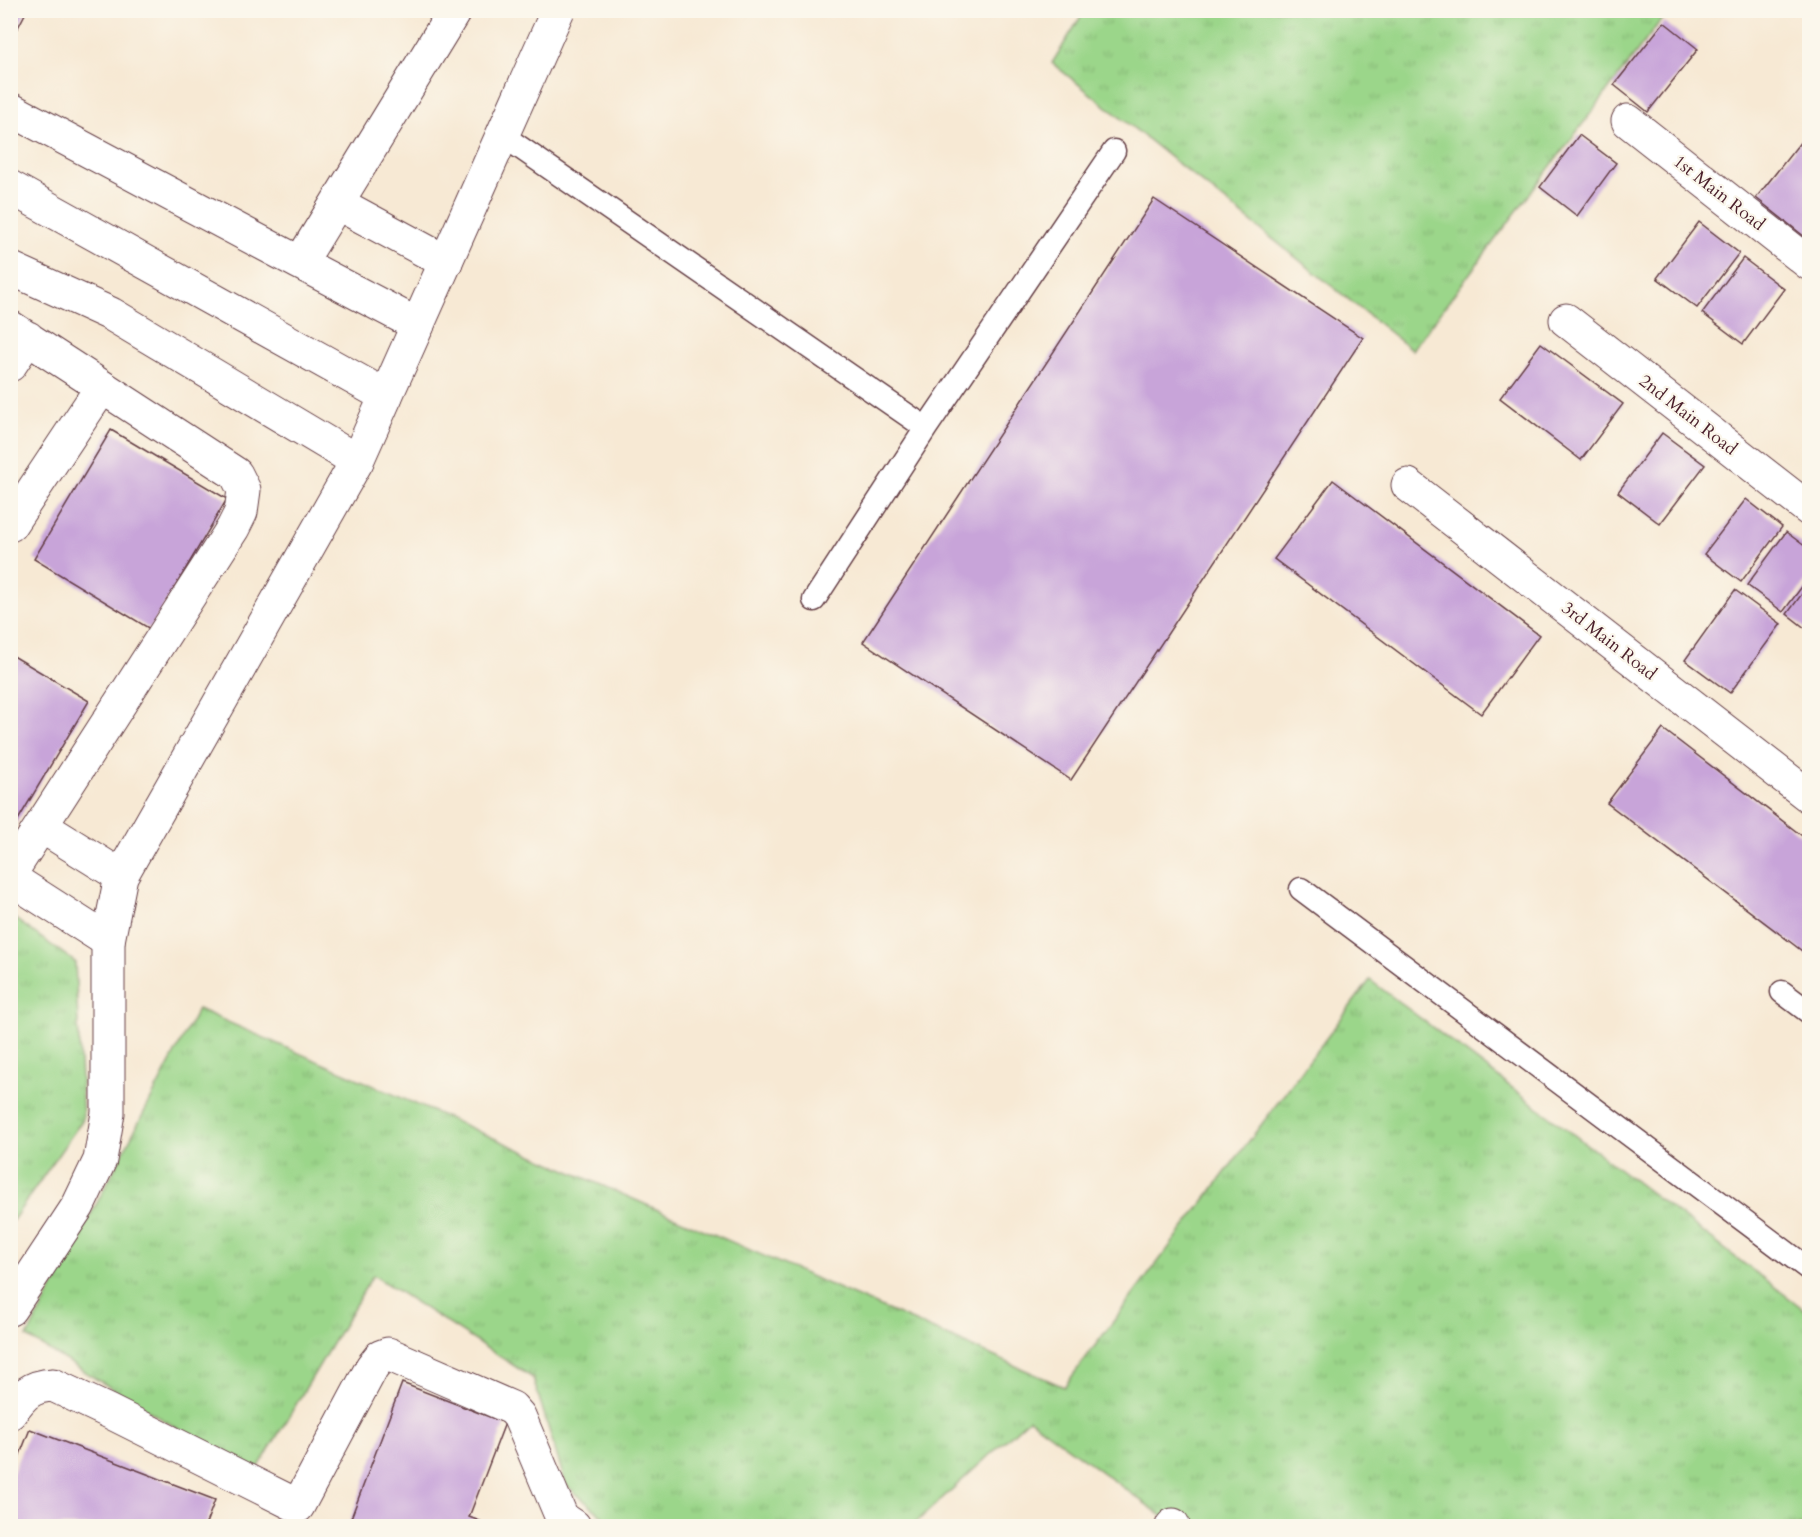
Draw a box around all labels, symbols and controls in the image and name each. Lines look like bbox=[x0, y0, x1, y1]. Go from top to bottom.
street label: 1st Main Road bbox=[1668, 149, 1770, 237]
street label: 2nd Main Road bbox=[1634, 369, 1743, 462]
street label: 3rd Main Road bbox=[1556, 596, 1662, 686]

